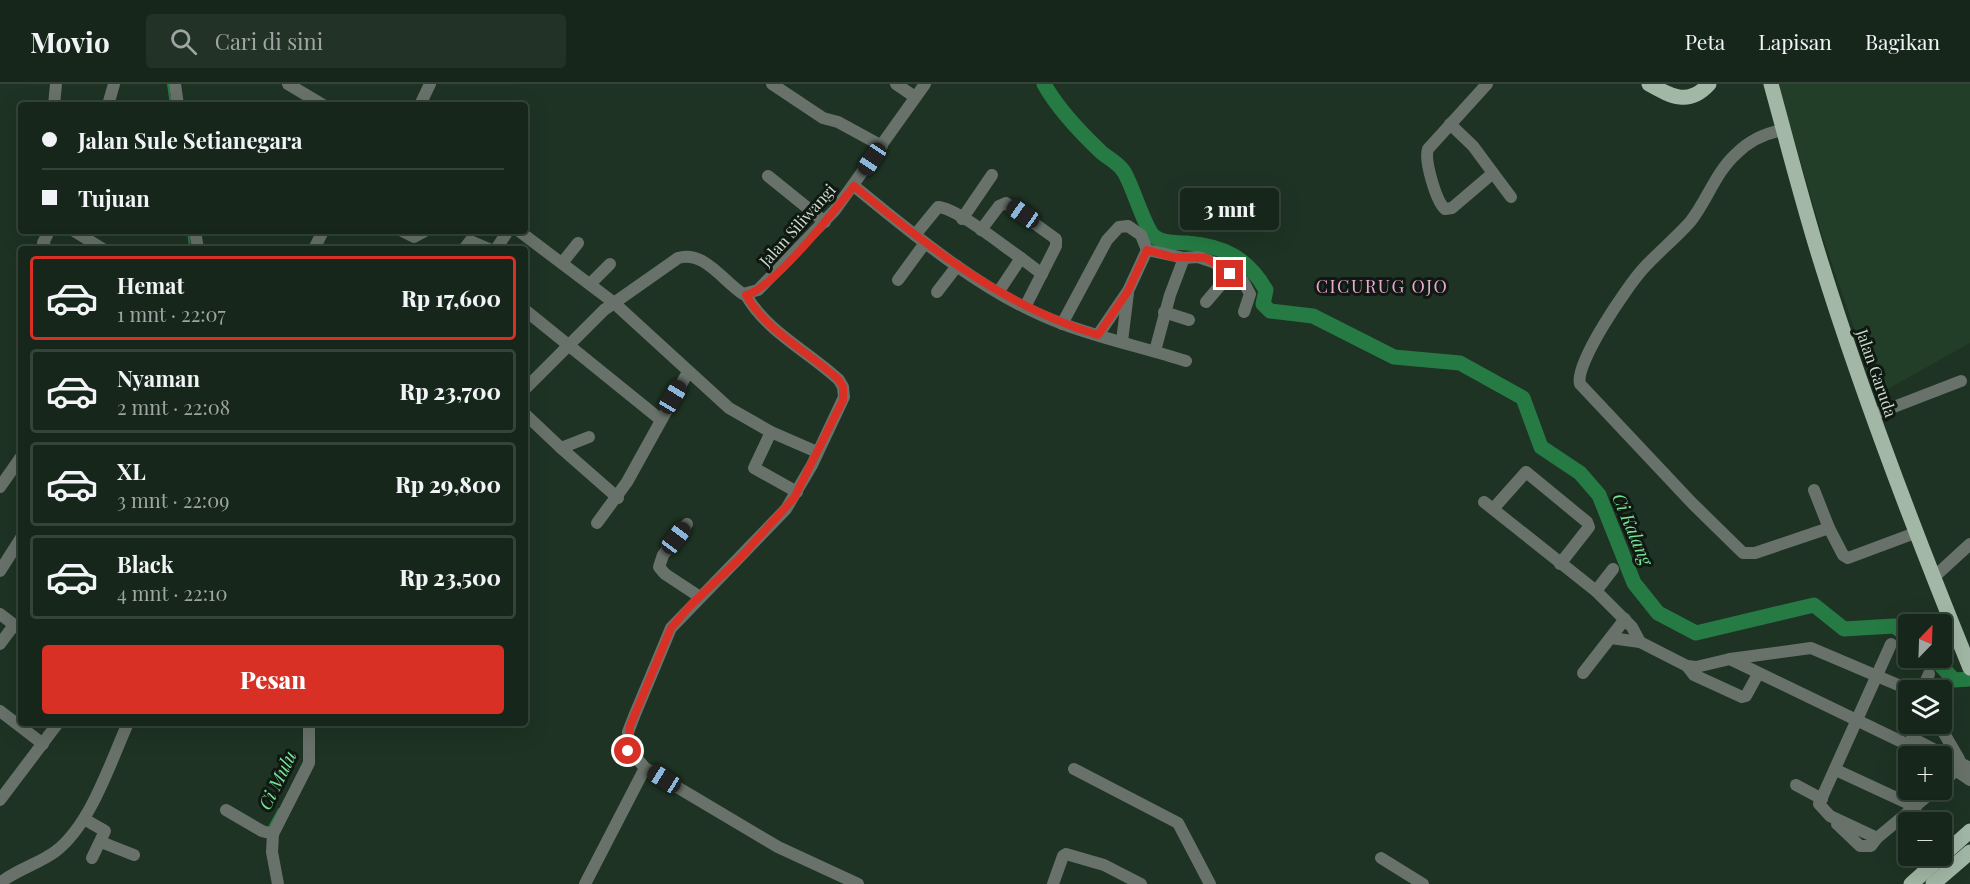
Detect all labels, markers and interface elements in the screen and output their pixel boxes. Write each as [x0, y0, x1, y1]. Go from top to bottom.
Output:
search box [146, 14, 566, 68]
text: Movio [30, 23, 110, 60]
icon: search [167, 25, 200, 58]
text: Cari di sini [215, 26, 323, 56]
text: Peta [1685, 27, 1725, 55]
text: Lapisan [1758, 27, 1832, 55]
text: Bagikan [1865, 27, 1940, 55]
text: Jalan Sule Setianegara [78, 125, 302, 155]
car [854, 139, 890, 179]
street label: Jalan Siliwangi [754, 179, 840, 271]
text: Tujuan [78, 183, 150, 213]
callout: 3 mnt [1180, 187, 1280, 229]
text: 3 mnt [1204, 195, 1256, 222]
car [1003, 196, 1043, 232]
route end [1216, 260, 1243, 287]
text: Hemat [117, 270, 184, 300]
icon: car [45, 271, 99, 325]
district label: CICURUG OJO [1316, 274, 1448, 298]
text: Rp 17,600 [401, 283, 501, 313]
text: 1 mnt · 22:07 [117, 300, 226, 327]
street label: Jalan Garuda [1852, 325, 1902, 420]
text: Nyaman [117, 363, 200, 393]
icon: car [45, 364, 99, 418]
text: Rp 23,700 [400, 376, 501, 406]
car [656, 377, 690, 417]
text: 2 mnt · 22:08 [117, 393, 230, 420]
text: XL [117, 456, 146, 486]
icon: car [45, 457, 99, 511]
text: Rp 29,800 [395, 469, 501, 499]
text: 3 mnt · 22:09 [117, 486, 229, 513]
water label: Ci Kalang [1607, 489, 1660, 571]
car [658, 518, 694, 558]
text: Black [117, 549, 174, 579]
icon: car [45, 550, 99, 604]
text: Rp 23,500 [399, 562, 501, 592]
text: 4 mnt · 22:10 [117, 579, 227, 606]
north arrow [1898, 614, 1952, 668]
map controls [1898, 614, 1952, 866]
button: Pesan [42, 645, 504, 714]
button: layers [1898, 680, 1952, 734]
route start [614, 737, 641, 764]
water label: Ci Mulu [252, 746, 302, 814]
button: + [1898, 746, 1952, 800]
car [644, 762, 684, 796]
button: − [1898, 812, 1952, 866]

